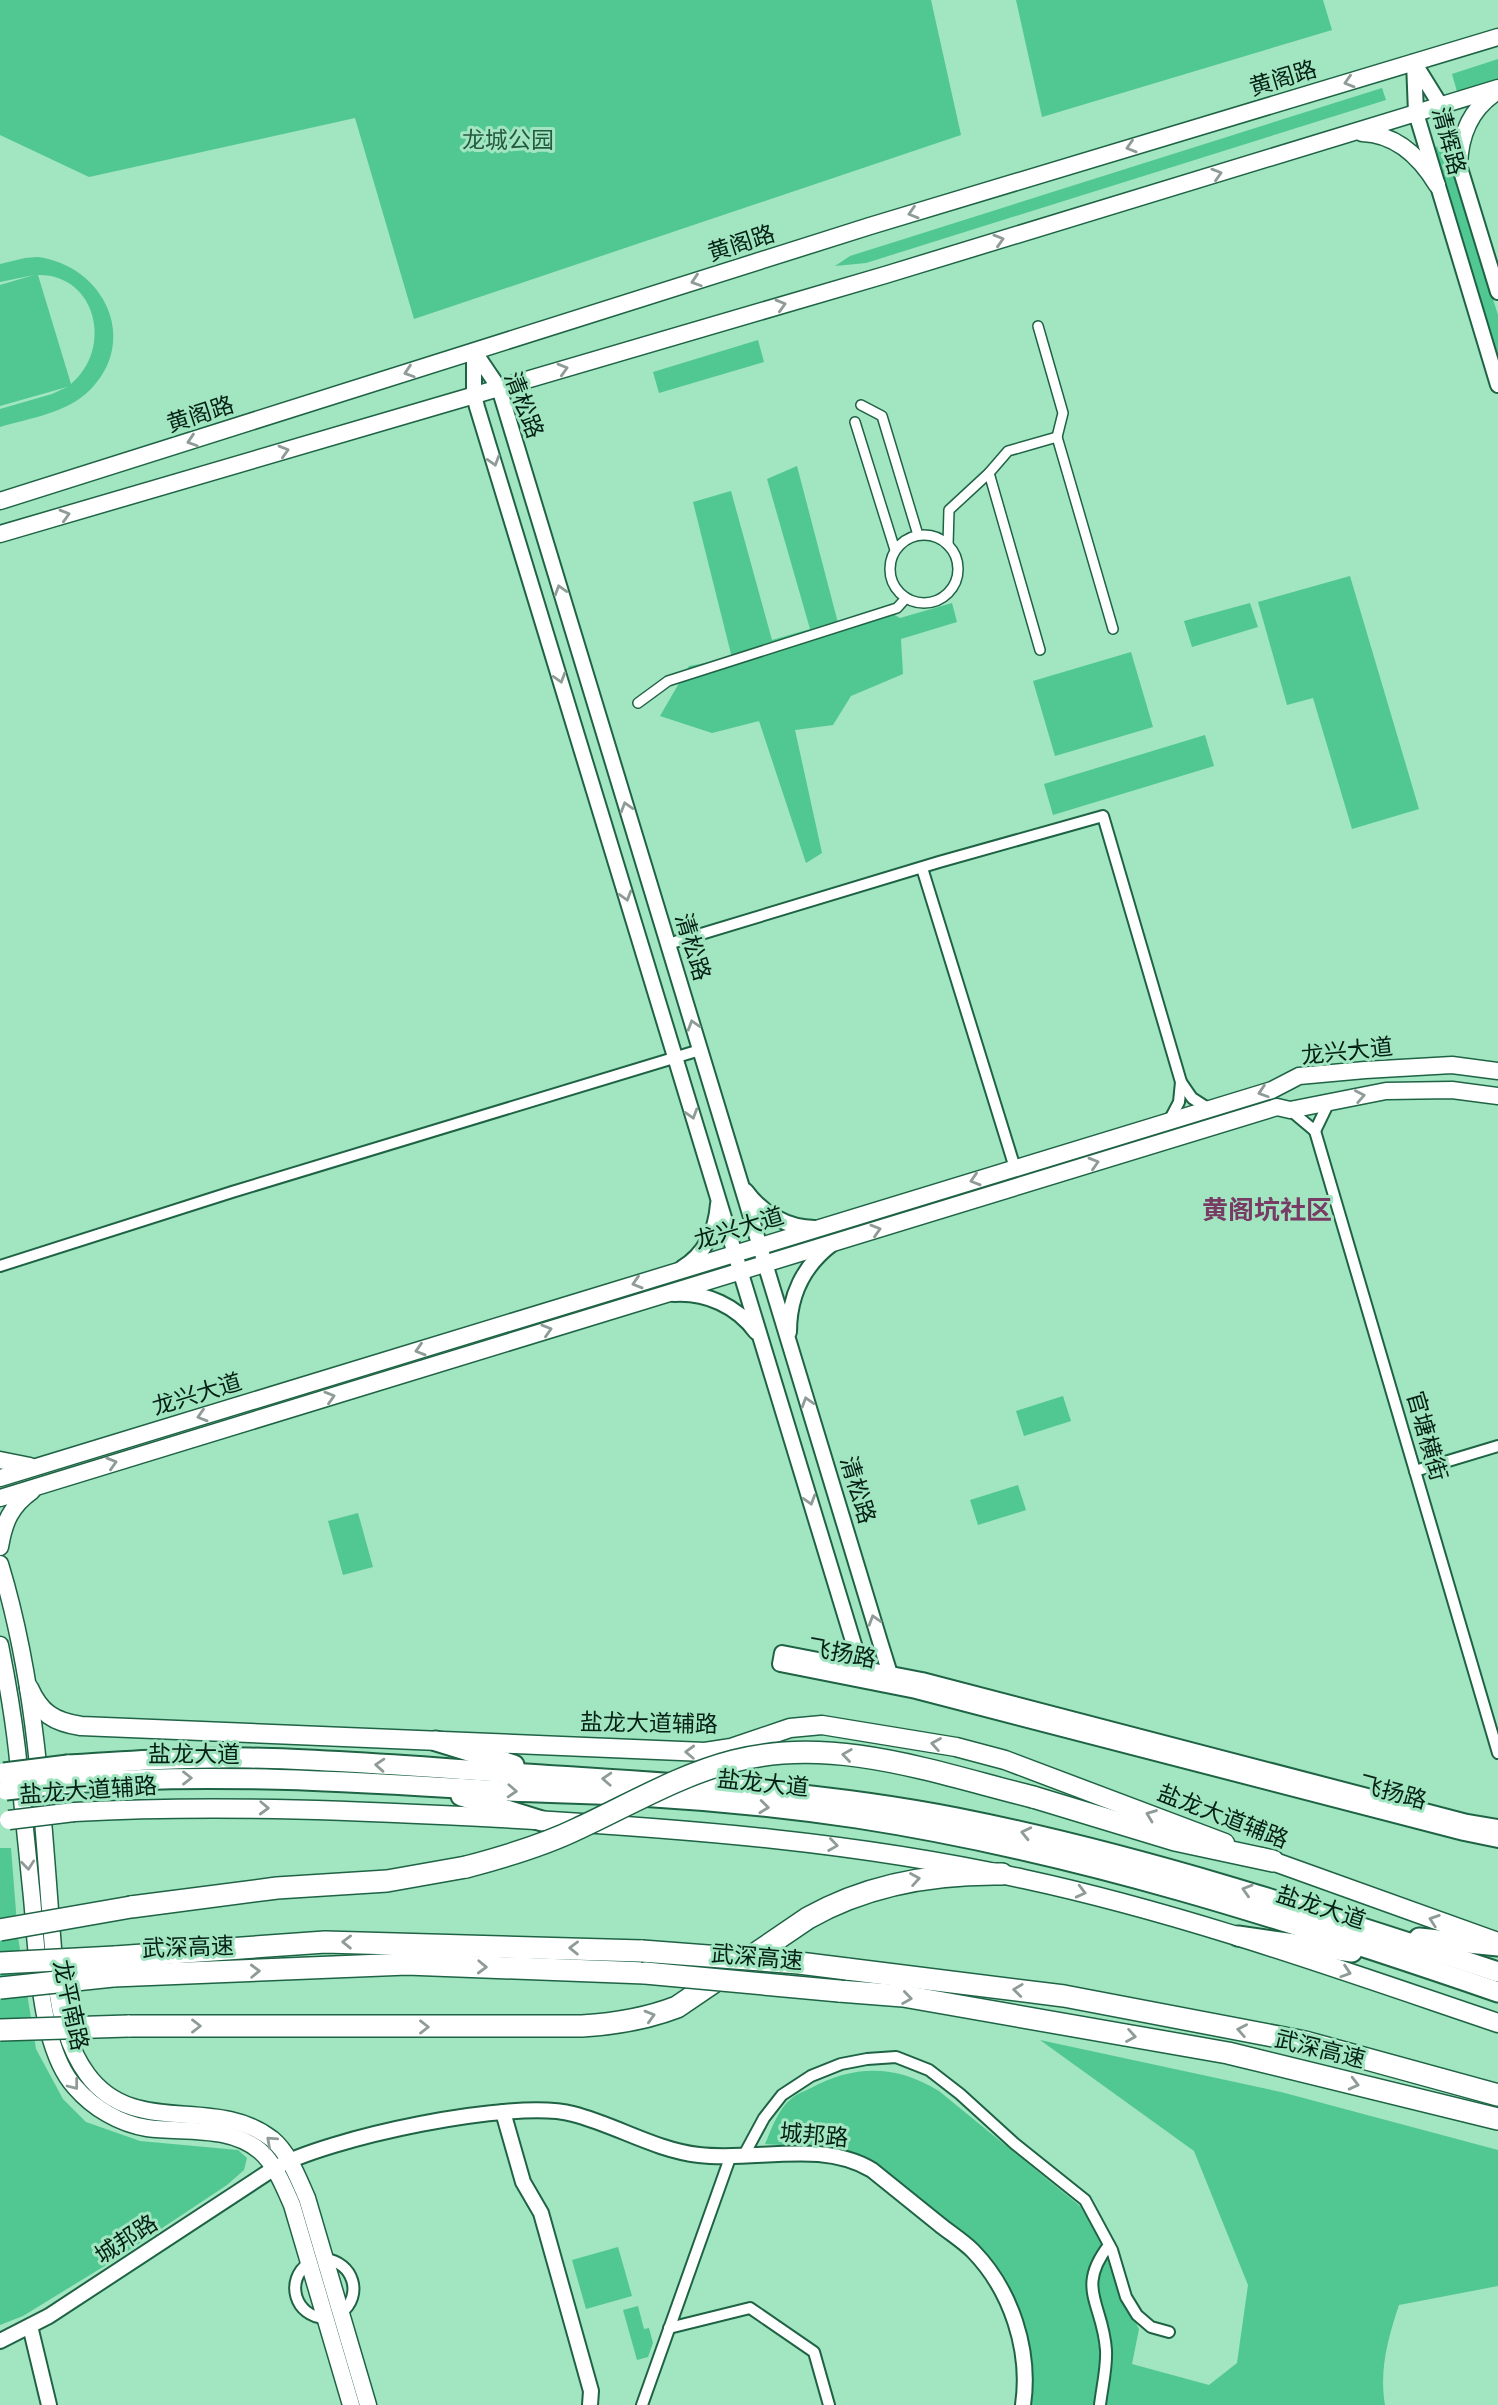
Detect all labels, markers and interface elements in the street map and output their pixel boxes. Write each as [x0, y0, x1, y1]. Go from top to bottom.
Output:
street label: 黄阁路 [1246, 54, 1320, 102]
one-way arrow [1343, 73, 1355, 88]
street label: 清辉路 [1426, 104, 1472, 178]
park label: 龙城公园 [462, 125, 554, 155]
one-way arrow [1125, 139, 1137, 154]
one-way arrow [1211, 167, 1223, 182]
one-way arrow [907, 204, 919, 219]
street label: 黄阁路 [704, 218, 778, 268]
one-way arrow [993, 234, 1005, 248]
one-way arrow [690, 273, 702, 287]
one-way arrow [775, 299, 787, 314]
one-way arrow [557, 363, 569, 378]
one-way arrow [403, 364, 415, 378]
street label: 清松路 [498, 367, 550, 443]
street label: 黄阁路 [163, 389, 237, 439]
one-way arrow [186, 432, 198, 447]
one-way arrow [278, 445, 290, 460]
one-way arrow [485, 454, 500, 466]
one-way arrow [59, 509, 71, 524]
one-way arrow [554, 584, 569, 596]
one-way arrow [552, 672, 566, 684]
one-way arrow [620, 802, 635, 814]
one-way arrow [618, 890, 633, 902]
street label: 清松路 [669, 910, 717, 984]
one-way arrow [686, 1019, 701, 1031]
street label: 龙兴大道 [1300, 1031, 1394, 1071]
one-way arrow [1257, 1084, 1269, 1099]
one-way arrow [1354, 1089, 1366, 1104]
one-way arrow [684, 1107, 699, 1119]
one-way arrow [1087, 1157, 1099, 1172]
one-way arrow [969, 1172, 981, 1187]
district label: 黄阁坑社区 [1202, 1193, 1332, 1227]
street label: 龙兴大道 [691, 1200, 787, 1256]
one-way arrow [870, 1223, 882, 1238]
one-way arrow [632, 1275, 644, 1290]
one-way arrow [541, 1324, 553, 1339]
one-way arrow [414, 1341, 426, 1356]
street label: 龙兴大道 [149, 1366, 245, 1422]
street label: 官塘横街 [1400, 1388, 1454, 1484]
one-way arrow [323, 1390, 335, 1405]
one-way arrow [801, 1396, 816, 1408]
one-way arrow [196, 1408, 208, 1423]
street label: 清松路 [834, 1453, 882, 1527]
one-way arrow [106, 1457, 118, 1472]
one-way arrow [802, 1494, 817, 1506]
one-way arrow [867, 1614, 882, 1626]
street label: 飞扬路 [805, 1632, 879, 1674]
street label: 盐龙大道辅路 [580, 1707, 718, 1739]
one-way arrow [930, 1737, 942, 1752]
street label: 盐龙大道 [148, 1739, 240, 1769]
one-way arrow [684, 1744, 695, 1759]
one-way arrow [841, 1747, 853, 1762]
one-way arrow [374, 1758, 385, 1773]
street label: 盐龙大道 [716, 1763, 810, 1803]
street label: 飞扬路 [1356, 1769, 1430, 1815]
street label: 盐龙大道辅路 [18, 1770, 158, 1810]
one-way arrow [182, 1770, 193, 1786]
one-way arrow [601, 1771, 612, 1786]
street label: 盐龙大道辅路 [1153, 1777, 1293, 1855]
one-way arrow [507, 1784, 518, 1799]
one-way arrow [758, 1799, 769, 1814]
one-way arrow [259, 1801, 270, 1816]
one-way arrow [1146, 1810, 1158, 1824]
one-way arrow [1021, 1827, 1033, 1842]
one-way arrow [827, 1838, 839, 1853]
one-way arrow [20, 1860, 35, 1871]
one-way arrow [909, 1872, 921, 1887]
street label: 盐龙大道 [1273, 1879, 1369, 1935]
one-way arrow [1075, 1884, 1087, 1898]
one-way arrow [1241, 1884, 1253, 1898]
one-way arrow [1428, 1914, 1440, 1928]
street label: 武深高速 [142, 1930, 234, 1964]
one-way arrow [341, 1935, 352, 1950]
street label: 武深高速 [710, 1938, 804, 1976]
one-way arrow [568, 1940, 579, 1956]
street label: 龙平南路 [47, 1957, 95, 2053]
one-way arrow [477, 1959, 488, 1975]
one-way arrow [250, 1963, 261, 1978]
one-way arrow [1339, 1963, 1351, 1978]
one-way arrow [1012, 1983, 1024, 1998]
one-way arrow [901, 1990, 913, 2005]
one-way arrow [644, 2010, 656, 2024]
one-way arrow [191, 2018, 202, 2034]
one-way arrow [419, 2019, 429, 2035]
street label: 武深高速 [1272, 2023, 1368, 2075]
one-way arrow [1236, 2024, 1248, 2039]
one-way arrow [1126, 2028, 1137, 2043]
one-way arrow [1348, 2076, 1360, 2090]
one-way arrow [66, 2077, 79, 2089]
street label: 城邦路 [778, 2117, 850, 2153]
one-way arrow [266, 2137, 279, 2149]
street label: 城邦路 [89, 2208, 163, 2270]

